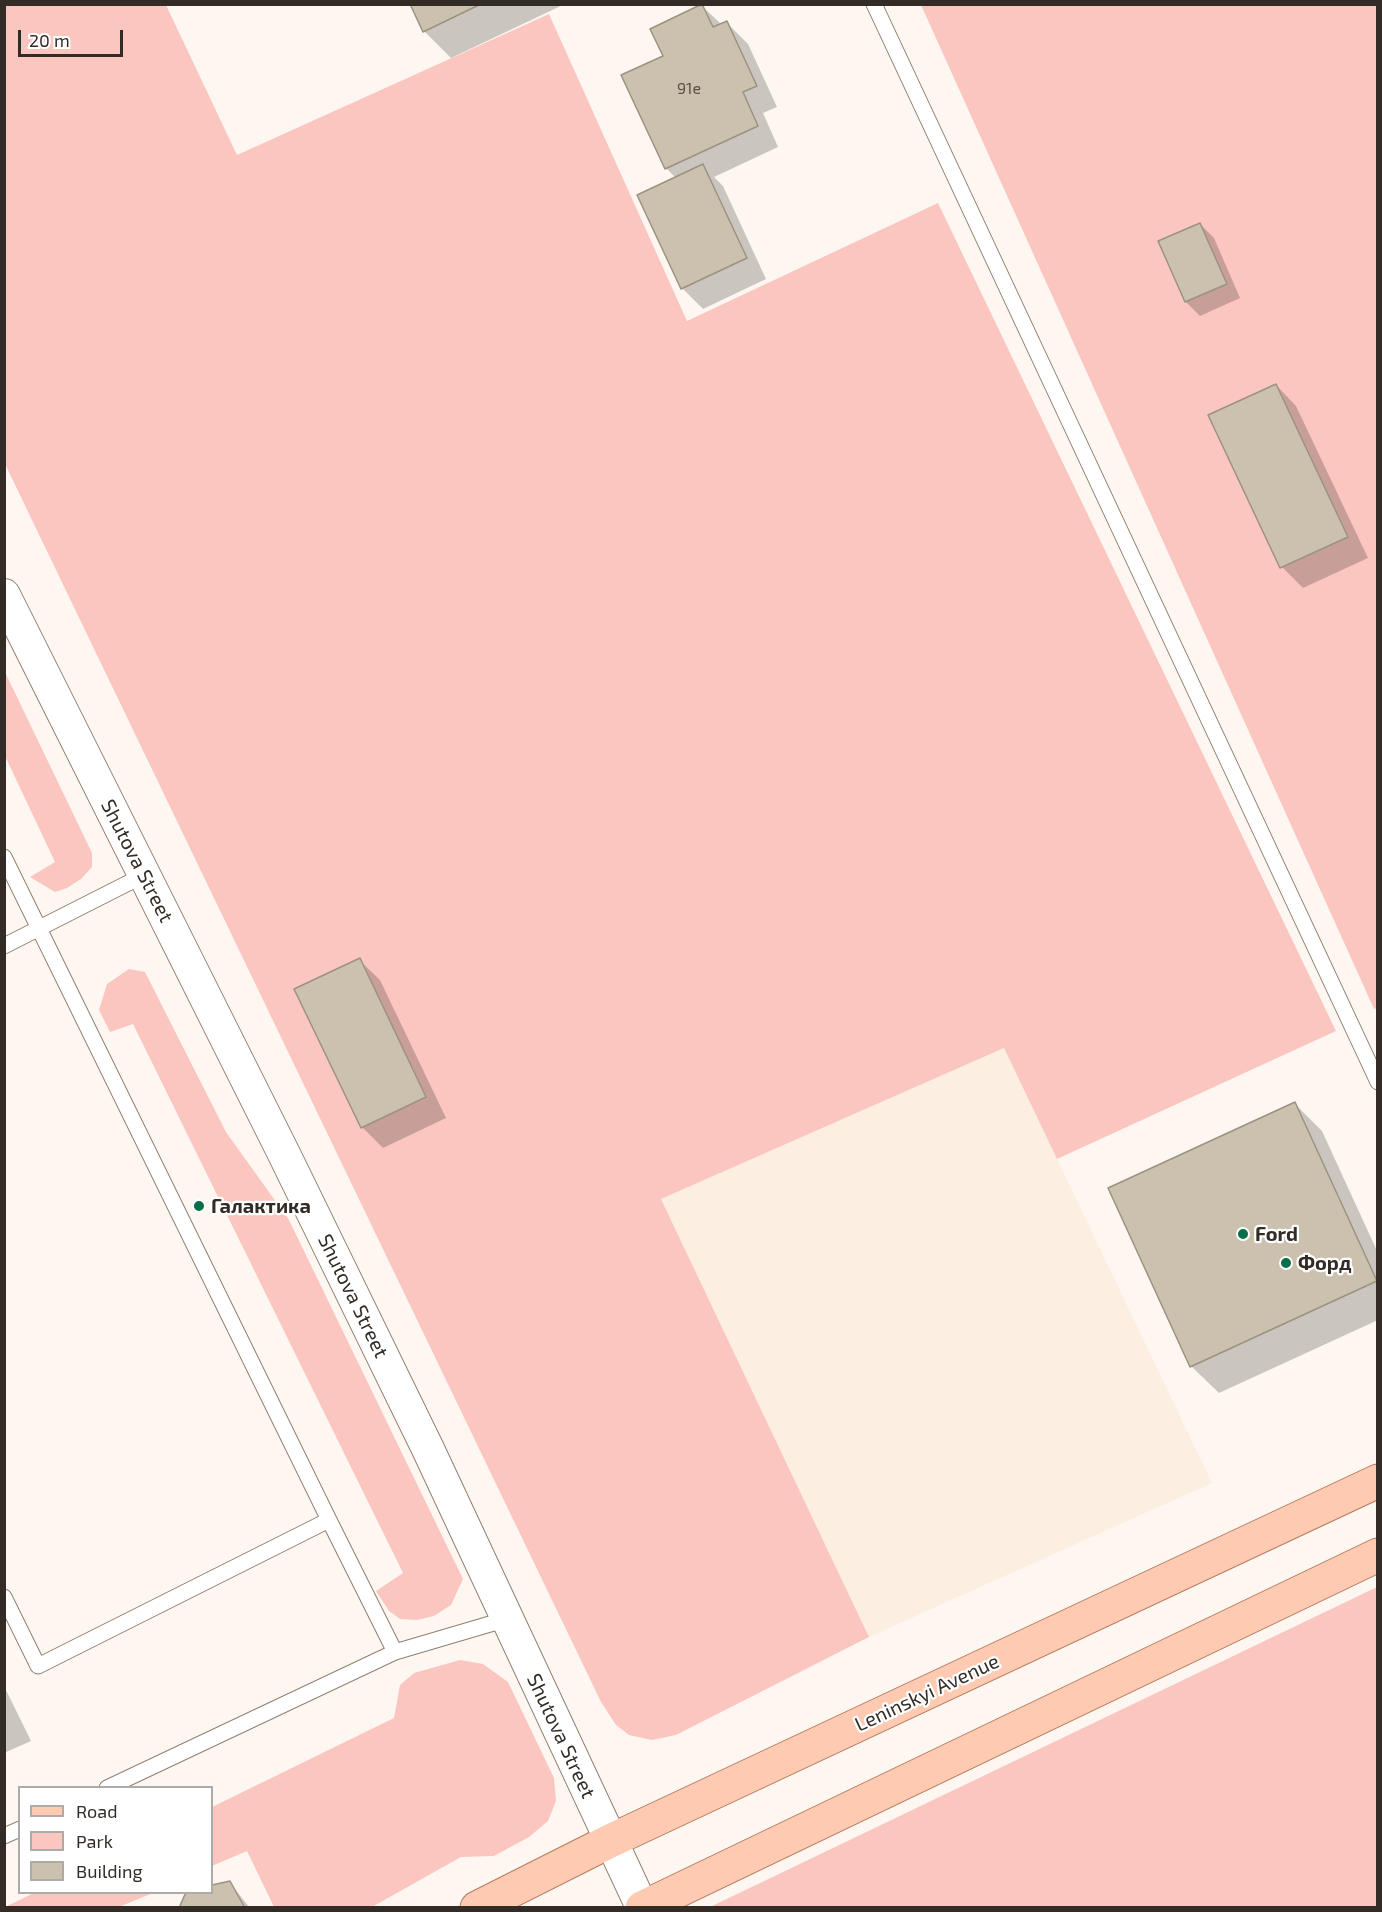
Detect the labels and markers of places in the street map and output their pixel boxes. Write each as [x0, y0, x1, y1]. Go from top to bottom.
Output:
place label: Галактика [211, 1194, 311, 1218]
marker: Галактика [192, 1199, 206, 1213]
place label: Ford [1255, 1222, 1298, 1246]
marker: Ford [1236, 1227, 1250, 1241]
place label: Форд [1298, 1251, 1351, 1275]
marker: Форд [1279, 1256, 1293, 1270]

